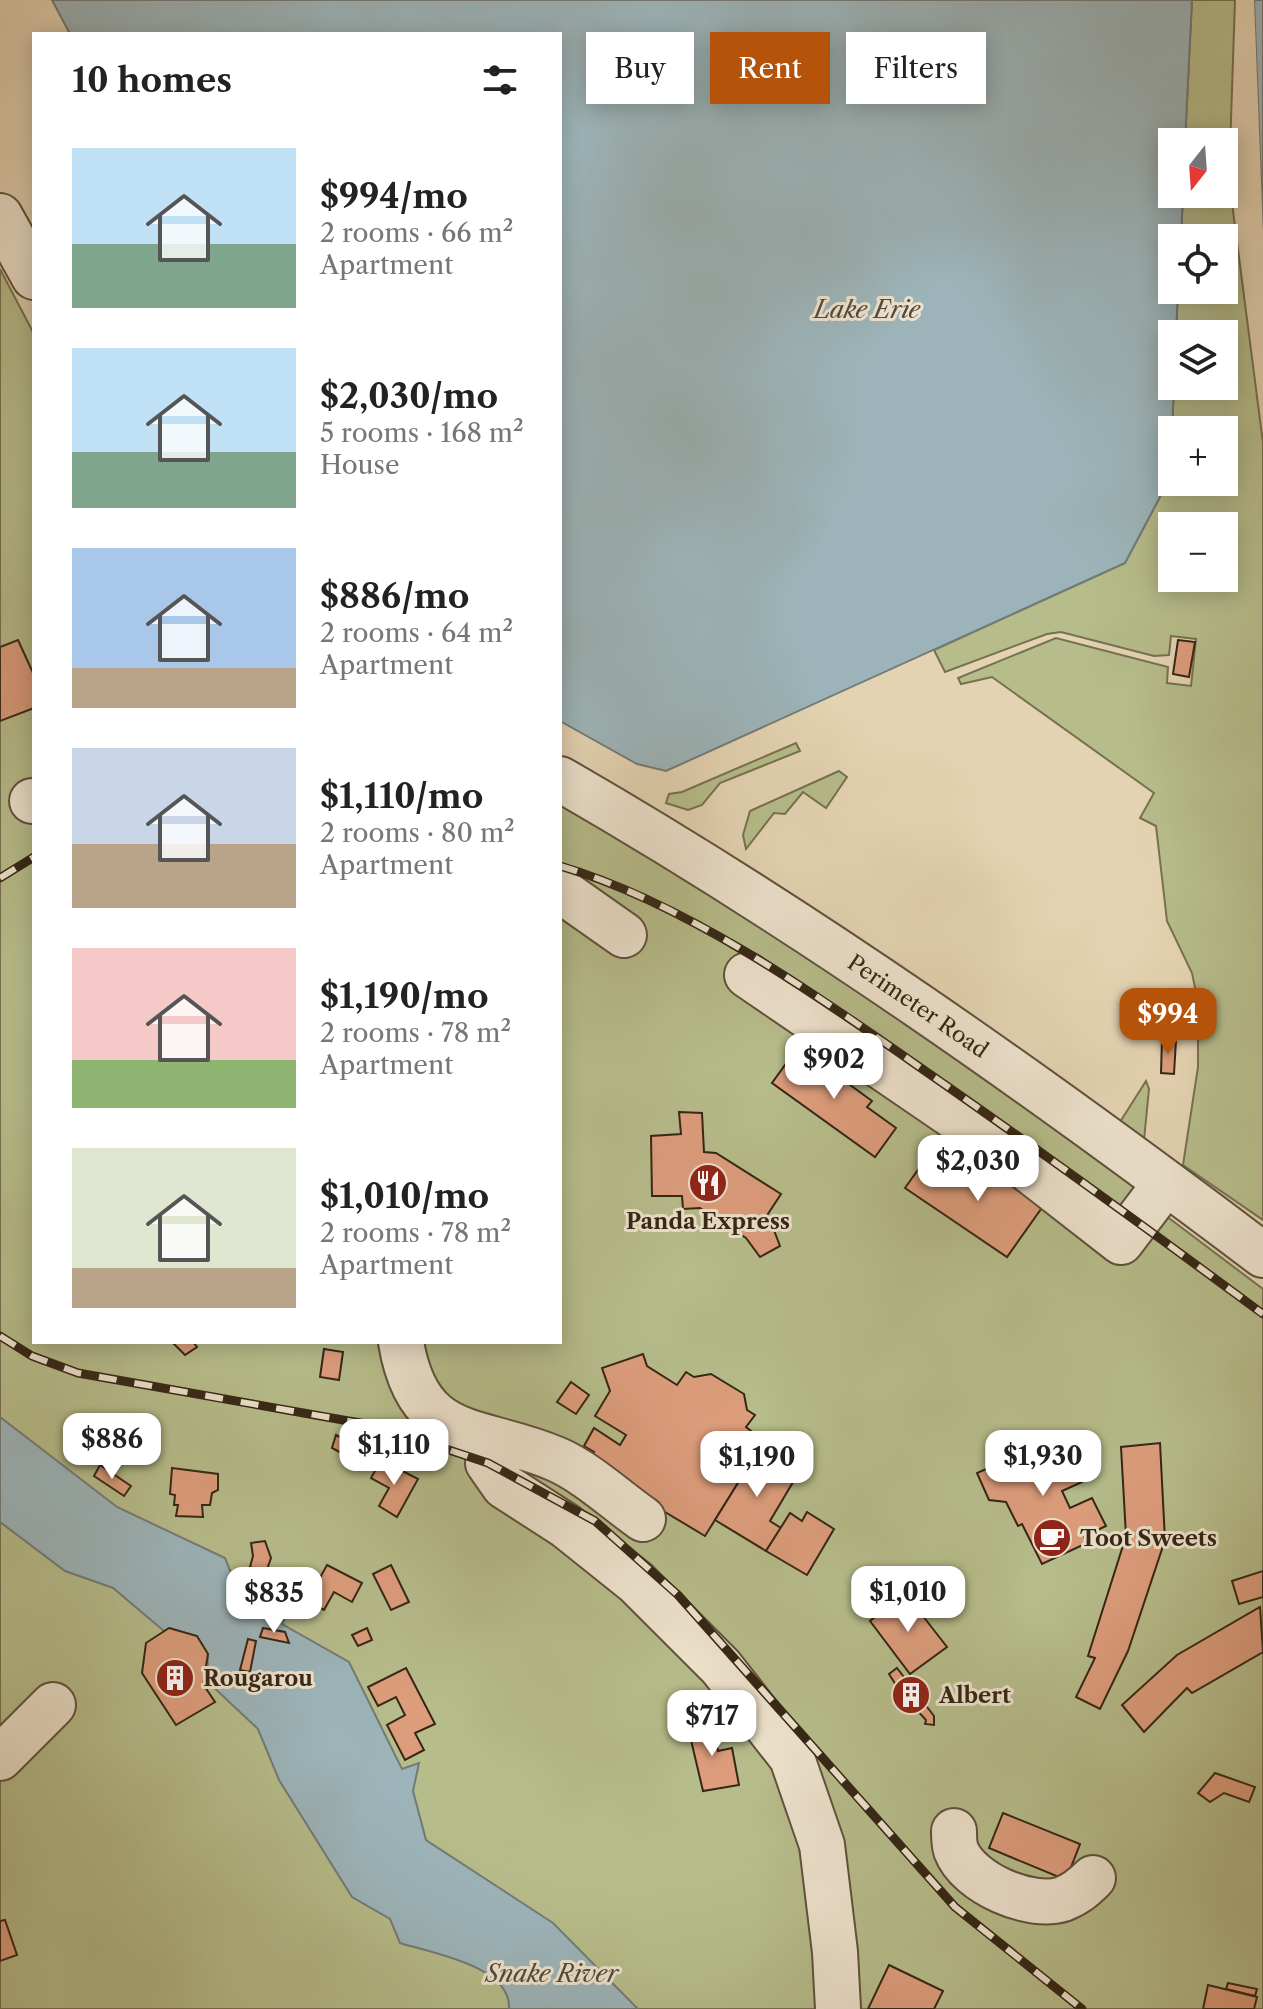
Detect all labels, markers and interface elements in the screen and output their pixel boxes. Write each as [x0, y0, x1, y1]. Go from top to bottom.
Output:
chip: Buy [586, 32, 694, 104]
chip: Rent [710, 32, 830, 104]
chip: Filters [846, 32, 986, 104]
icon: filters [478, 58, 522, 102]
text: 10 homes [72, 59, 232, 101]
north arrow [1158, 128, 1238, 208]
map controls [1158, 128, 1238, 592]
text: $994/mo [320, 175, 468, 217]
icon: home [136, 180, 232, 276]
text: 2 rooms · 66 m² [320, 217, 513, 249]
button: locate [1158, 224, 1238, 304]
text: Apartment [320, 249, 453, 281]
water label: Lake Erie [812, 295, 921, 324]
button: layers [1158, 320, 1238, 400]
text: $2,030/mo [320, 375, 498, 417]
icon: home [136, 380, 232, 476]
button: + [1158, 416, 1238, 496]
text: 5 rooms · 168 m² [320, 417, 524, 449]
text: House [320, 449, 400, 481]
button: − [1158, 512, 1238, 592]
text: $886/mo [320, 575, 469, 617]
icon: home [136, 580, 232, 676]
text: 2 rooms · 64 m² [320, 617, 513, 649]
text: Apartment [320, 649, 453, 681]
text: $1,110/mo [320, 775, 483, 817]
icon: home [136, 780, 232, 876]
text: 2 rooms · 80 m² [320, 817, 515, 849]
text: Apartment [320, 849, 453, 881]
street label: Perimeter Road [842, 949, 993, 1064]
text: $1,190/mo [320, 975, 489, 1017]
icon: home [136, 980, 232, 1076]
pin: $994 [1121, 988, 1215, 1056]
text: $994 [1138, 998, 1198, 1030]
text: 2 rooms · 78 m² [320, 1017, 511, 1049]
pin: $902 [787, 1033, 881, 1101]
text: $902 [803, 1043, 865, 1075]
text: Apartment [320, 1049, 453, 1081]
pin: $2,030 [913, 1135, 1043, 1203]
text: $2,030 [936, 1145, 1020, 1177]
restaurant icon: Panda Express [687, 1162, 729, 1204]
text: $1,010/mo [320, 1175, 489, 1217]
icon: home [136, 1180, 232, 1276]
place label: Panda Express [626, 1208, 790, 1235]
text: 2 rooms · 78 m² [320, 1217, 511, 1249]
text: Apartment [320, 1249, 453, 1281]
pin: $886 [65, 1413, 159, 1481]
pin: $1,110 [329, 1419, 459, 1487]
text: $886 [81, 1423, 143, 1455]
text: $1,110 [357, 1429, 431, 1461]
pin: $1,930 [978, 1430, 1108, 1498]
pin: $1,190 [692, 1431, 822, 1499]
text: $1,930 [1003, 1440, 1083, 1472]
text: $1,190 [718, 1441, 796, 1473]
cafe icon: Toot Sweets [1031, 1517, 1073, 1559]
place label: Toot Sweets [1080, 1525, 1217, 1552]
pin: $1,010 [843, 1566, 973, 1634]
pin: $835 [227, 1567, 321, 1635]
text: $1,010 [869, 1576, 947, 1608]
text: $835 [244, 1577, 304, 1609]
building icon: Rougarou [154, 1657, 196, 1699]
place label: Rougarou [203, 1665, 313, 1692]
building icon: Albert [890, 1674, 932, 1716]
place label: Albert [938, 1682, 1011, 1709]
pin: $717 [665, 1690, 759, 1758]
text: $717 [685, 1700, 739, 1732]
water label: Snake River [484, 1959, 620, 1988]

